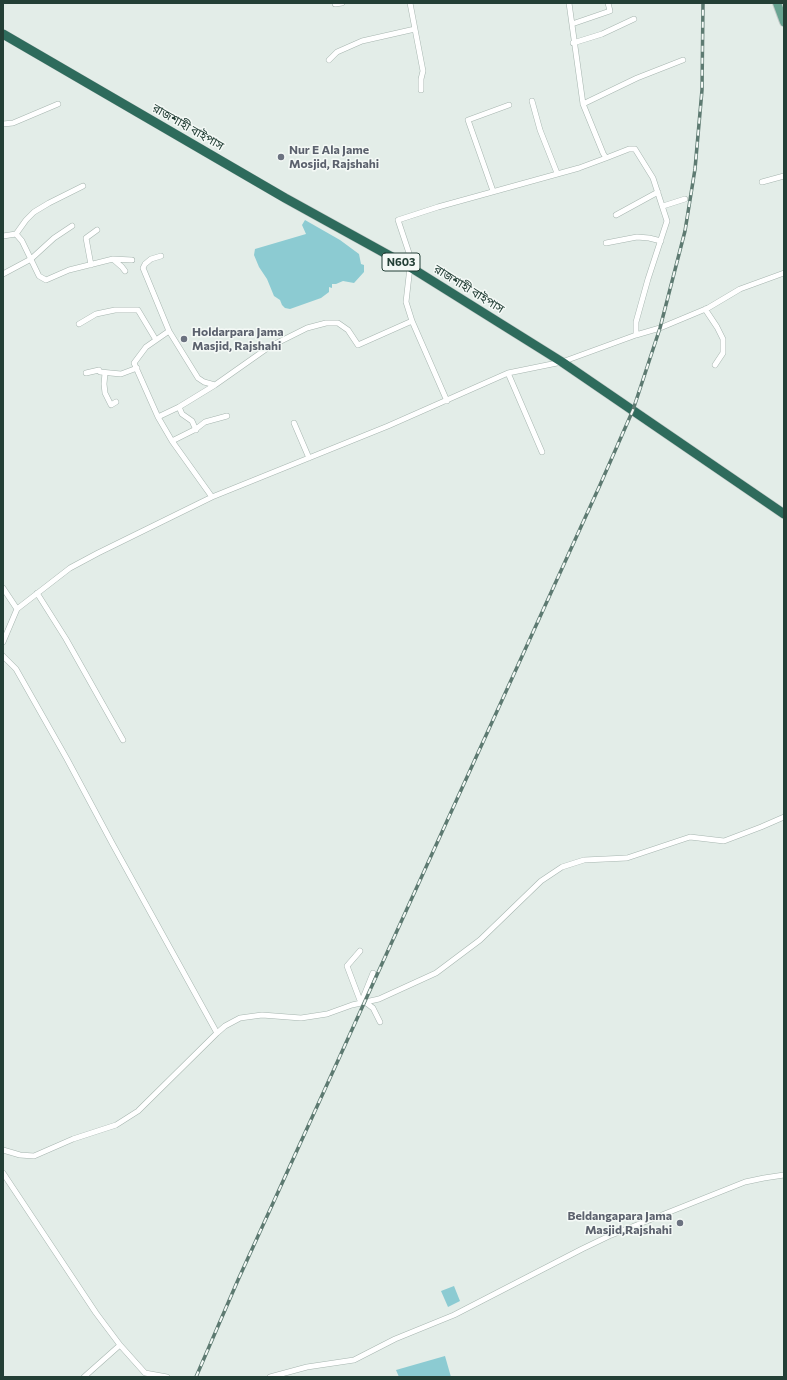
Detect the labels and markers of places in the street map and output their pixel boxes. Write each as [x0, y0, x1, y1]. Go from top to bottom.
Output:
place label: Nur E Ala Jame Mosjid, Rajshahi [289, 143, 379, 171]
marker: Nur E Ala Jame Mosjid, Rajshahi [276, 152, 286, 162]
place label: Holdarpara Jama Masjid, Rajshahi [192, 325, 284, 353]
marker: Holdarpara Jama Masjid, Rajshahi [179, 334, 189, 344]
place label: Beldangapara Jama Masjid,Rajshahi [567, 1209, 672, 1237]
marker: Beldangapara Jama Masjid,Rajshahi [675, 1218, 685, 1228]

